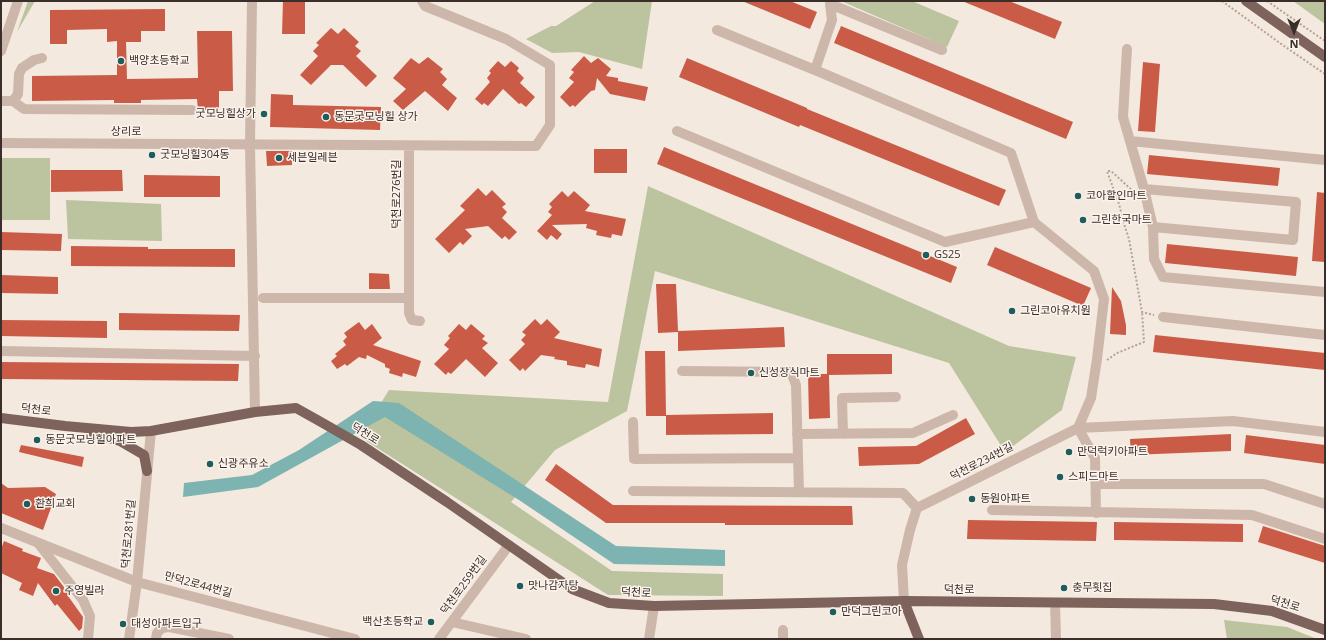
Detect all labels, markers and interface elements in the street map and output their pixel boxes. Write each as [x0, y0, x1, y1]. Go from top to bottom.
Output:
north arrow [1274, 12, 1314, 52]
text: N [1290, 37, 1298, 52]
place label: 백양초등학교 [129, 54, 190, 68]
marker: 백양초등학교 [116, 56, 126, 66]
place label: 굿모닝힐상가 [195, 107, 256, 121]
marker: 굿모닝힐상가 [259, 109, 269, 119]
place label: 동문굿모닝힐 상가 [334, 110, 418, 124]
marker: 동문굿모닝힐 상가 [321, 112, 331, 122]
street label: 상리로 [111, 125, 141, 139]
place label: 굿모닝힐304동 [160, 148, 229, 162]
marker: 굿모닝힐304동 [147, 150, 157, 160]
place label: 세븐일레븐 [287, 151, 338, 165]
marker: 세븐일레븐 [274, 153, 284, 163]
street label: 덕천로276번길 [390, 159, 404, 229]
place label: 코아할인마트 [1086, 189, 1147, 203]
marker: 코아할인마트 [1073, 191, 1083, 201]
place label: 그린한국마트 [1091, 213, 1152, 227]
marker: 그린한국마트 [1078, 215, 1088, 225]
place label: GS25 [934, 248, 961, 262]
marker: GS25 [921, 250, 931, 260]
place label: 그린코아유치원 [1020, 304, 1091, 318]
marker: 그린코아유치원 [1007, 306, 1017, 316]
place label: 신성장식마트 [759, 366, 820, 380]
marker: 신성장식마트 [746, 368, 756, 378]
street label: 덕천로 [20, 402, 52, 418]
street label: 덕천로 [349, 420, 381, 448]
place label: 동문굿모닝힐아파트 [45, 433, 136, 447]
marker: 동문굿모닝힐아파트 [32, 435, 42, 445]
street label: 덕천로234번길 [948, 440, 1016, 484]
place label: 만덕럭키아파트 [1077, 445, 1148, 459]
marker: 만덕럭키아파트 [1064, 447, 1074, 457]
place label: 신광주유소 [218, 457, 269, 471]
marker: 신광주유소 [205, 459, 215, 469]
place label: 스피드마트 [1068, 470, 1119, 484]
marker: 스피드마트 [1055, 472, 1065, 482]
place label: 동원아파트 [980, 492, 1031, 506]
marker: 동원아파트 [967, 494, 977, 504]
place label: 환희교회 [35, 497, 75, 511]
marker: 환희교회 [22, 499, 32, 509]
street label: 덕천로281번길 [119, 499, 139, 569]
street label: 덕천로259번길 [438, 553, 490, 617]
street label: 만덕2로44번길 [163, 570, 233, 600]
place label: 맛나감자탕 [528, 579, 579, 593]
marker: 맛나감자탕 [515, 581, 525, 591]
place label: 충무횟집 [1072, 581, 1112, 595]
street label: 덕천로 [944, 583, 974, 597]
marker: 충무횟집 [1059, 583, 1069, 593]
place label: 주영빌라 [64, 584, 104, 598]
marker: 주영빌라 [51, 586, 61, 596]
street label: 덕천로 [620, 586, 652, 600]
street label: 덕천로 [1269, 593, 1301, 615]
place label: 만덕그린코아 [841, 605, 902, 619]
marker: 만덕그린코아 [828, 607, 838, 617]
place label: 백산초등학교 [362, 615, 423, 629]
place label: 대성아파트입구 [131, 617, 202, 631]
marker: 백산초등학교 [426, 617, 436, 627]
marker: 대성아파트입구 [118, 619, 128, 629]

